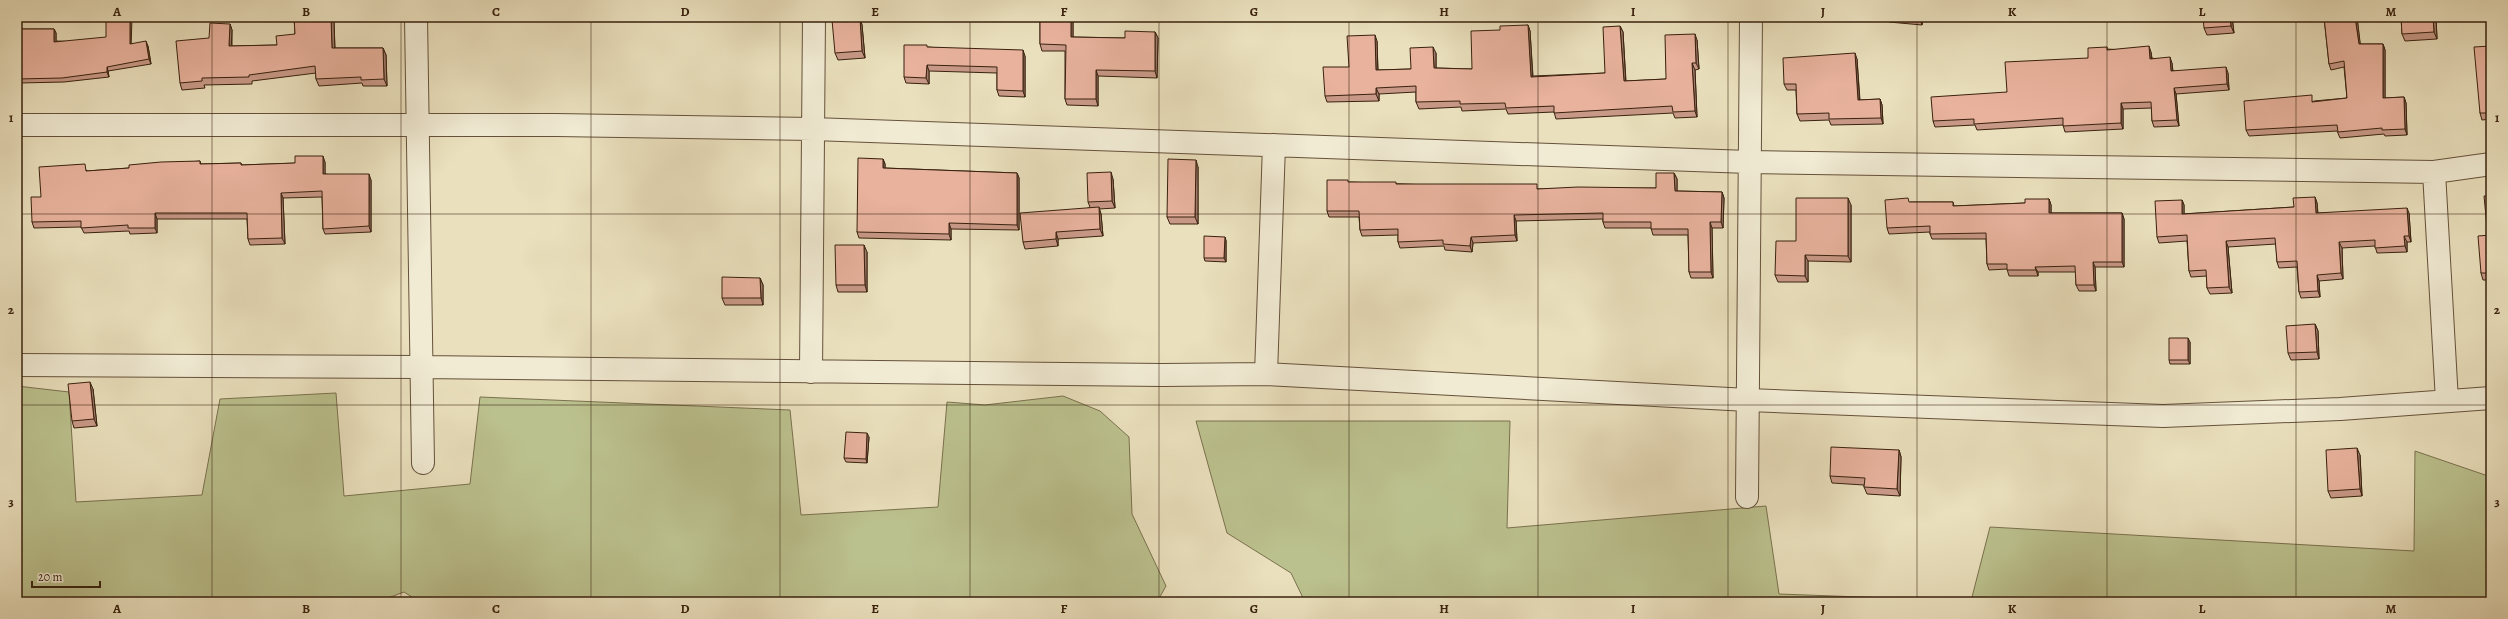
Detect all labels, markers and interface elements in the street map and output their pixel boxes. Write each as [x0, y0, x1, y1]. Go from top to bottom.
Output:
text: A [112, 3, 122, 20]
text: B [302, 3, 310, 20]
text: C [492, 3, 500, 20]
text: D [680, 3, 690, 20]
text: E [871, 3, 879, 20]
text: F [1061, 3, 1068, 20]
text: G [1250, 3, 1258, 20]
text: H [1439, 3, 1449, 20]
text: I [1631, 3, 1636, 20]
text: J [1821, 3, 1825, 20]
text: K [2008, 3, 2017, 20]
text: L [2199, 3, 2206, 20]
text: M [2386, 3, 2397, 20]
text: 1 [9, 109, 14, 126]
text: 1 [2495, 109, 2500, 126]
text: 2 [8, 301, 15, 318]
text: 2 [2494, 301, 2501, 318]
text: 3 [8, 493, 14, 510]
text: 3 [2494, 493, 2500, 510]
scale bar [32, 563, 100, 589]
text: 20 m [38, 569, 62, 585]
text: A [112, 600, 122, 617]
text: B [302, 600, 310, 617]
text: C [492, 600, 500, 617]
text: D [680, 600, 690, 617]
text: E [871, 600, 879, 617]
text: F [1061, 600, 1068, 617]
text: G [1250, 600, 1258, 617]
text: H [1439, 600, 1449, 617]
text: I [1631, 600, 1636, 617]
text: J [1821, 600, 1825, 617]
text: K [2008, 600, 2017, 617]
text: L [2199, 600, 2206, 617]
text: M [2386, 600, 2397, 617]

